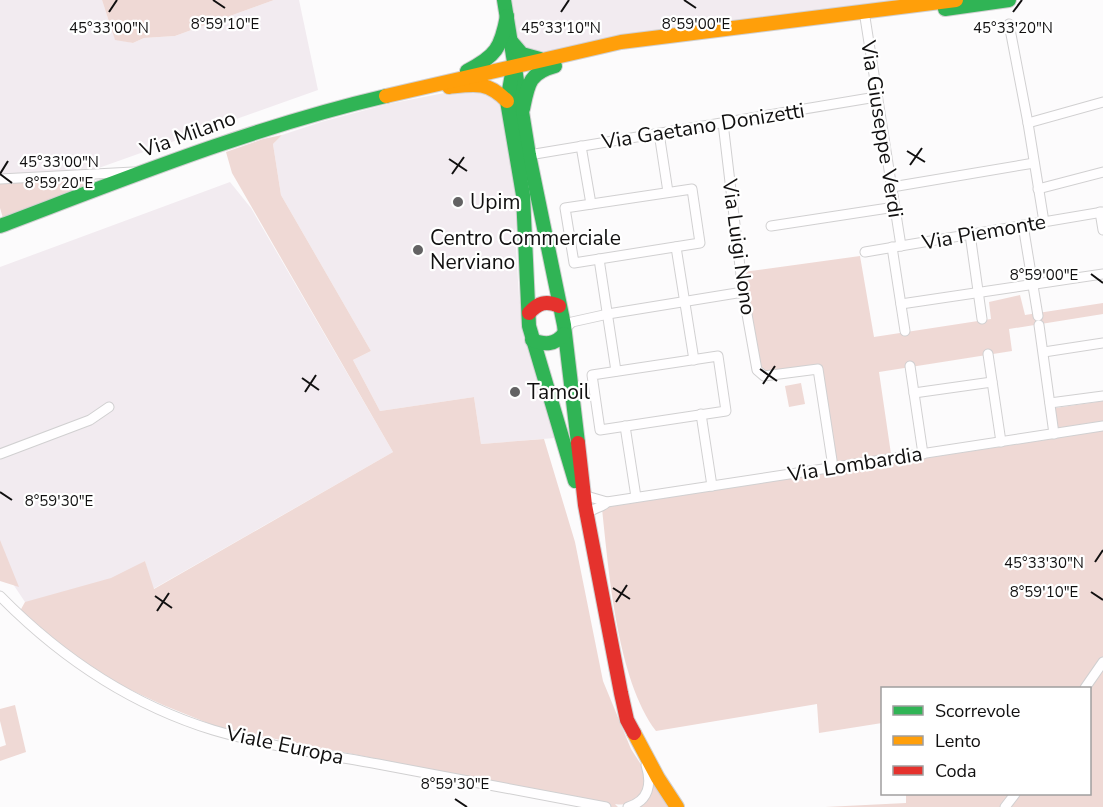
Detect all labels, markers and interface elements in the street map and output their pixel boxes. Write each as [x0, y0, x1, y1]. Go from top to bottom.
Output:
text: 8°59'10"E [191, 14, 259, 34]
text: 8°59'00"E [662, 14, 730, 34]
text: 45°33'00"N [69, 18, 149, 38]
text: 45°33'10"N [521, 18, 601, 38]
text: 45°33'20"N [973, 18, 1053, 38]
street label: Via Giuseppe Verdi [854, 37, 910, 220]
street label: Via Gaetano Donizetti [599, 96, 806, 156]
street label: Via Milano [135, 104, 240, 165]
text: 45°33'00"N [19, 152, 99, 172]
text: 8°59'20"E [25, 173, 93, 193]
street label: Via Luigi Nono [715, 176, 762, 317]
place label: Upim [470, 188, 520, 216]
marker: Upim [451, 195, 465, 209]
street label: Via Piemonte [919, 207, 1048, 257]
place label: Centro Commerciale Nerviano [430, 224, 621, 276]
marker: Centro Commerciale Nerviano [411, 243, 425, 257]
text: 8°59'00"E [1010, 265, 1078, 285]
place label: Tamoil [527, 378, 591, 406]
marker: Tamoil [508, 385, 522, 399]
street label: Via Lombardia [785, 440, 924, 489]
text: 8°59'30"E [25, 491, 93, 511]
text: 45°33'30"N [1004, 553, 1084, 573]
text: 8°59'10"E [1010, 582, 1078, 602]
legend [881, 687, 1091, 795]
text: Scorrevole [935, 699, 1020, 723]
street label: Viale Europa [223, 719, 346, 771]
text: Lento [935, 729, 981, 753]
text: Coda [935, 759, 977, 783]
text: 8°59'30"E [421, 774, 489, 794]

